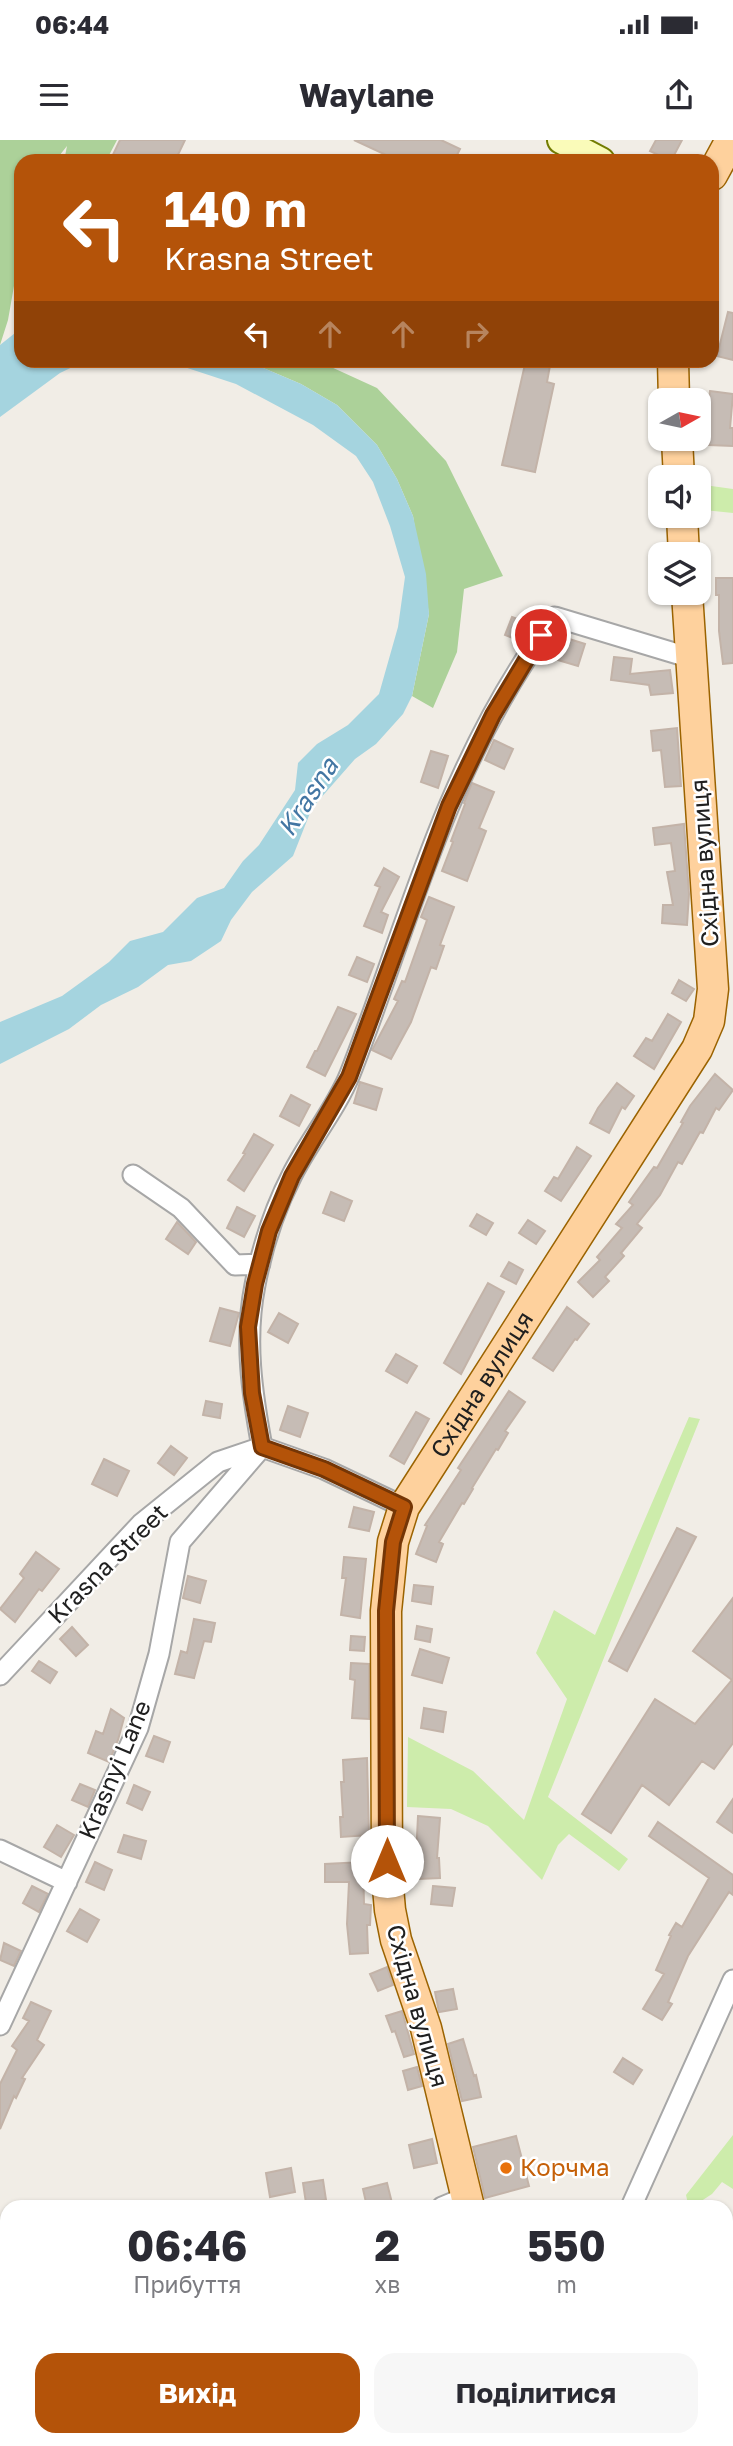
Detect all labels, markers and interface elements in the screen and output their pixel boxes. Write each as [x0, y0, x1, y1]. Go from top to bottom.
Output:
text: 06:44 [35, 9, 109, 40]
icon: menu [35, 76, 73, 114]
text: Waylane [299, 76, 434, 114]
icon: share [660, 76, 698, 114]
text: 140 m [164, 179, 307, 238]
icon: left [49, 182, 140, 273]
text: Krasna Street [164, 239, 374, 277]
icon: left [238, 315, 276, 353]
icon: ahead [311, 315, 349, 353]
icon: ahead [384, 315, 422, 353]
icon: right [457, 315, 495, 353]
north arrow [648, 388, 710, 452]
map controls [648, 388, 711, 605]
button: sound [648, 465, 711, 528]
button: layers [648, 542, 711, 605]
pin [511, 605, 571, 665]
icon: arrive [522, 616, 560, 654]
water label: Krasna [271, 751, 345, 842]
street label: Східна вулиця [683, 778, 724, 948]
street label: Східна вулиця [423, 1305, 538, 1462]
street label: Krasna Street [41, 1497, 173, 1629]
street label: Krasnyi Lane [71, 1696, 156, 1843]
position arrow [350, 1824, 424, 1898]
street label: Східна вулиця [381, 1921, 456, 2090]
place label: Корчма [520, 2152, 610, 2181]
marker: Корчма [498, 2160, 514, 2176]
text: 06:46 [127, 2220, 247, 2270]
text: 2 [375, 2220, 400, 2270]
text: 550 [527, 2220, 606, 2270]
text: Прибуття [133, 2270, 241, 2298]
text: хв [375, 2270, 400, 2298]
text: m [556, 2270, 577, 2298]
button: Вихід [35, 2353, 360, 2433]
button: Поділитися [374, 2353, 698, 2433]

